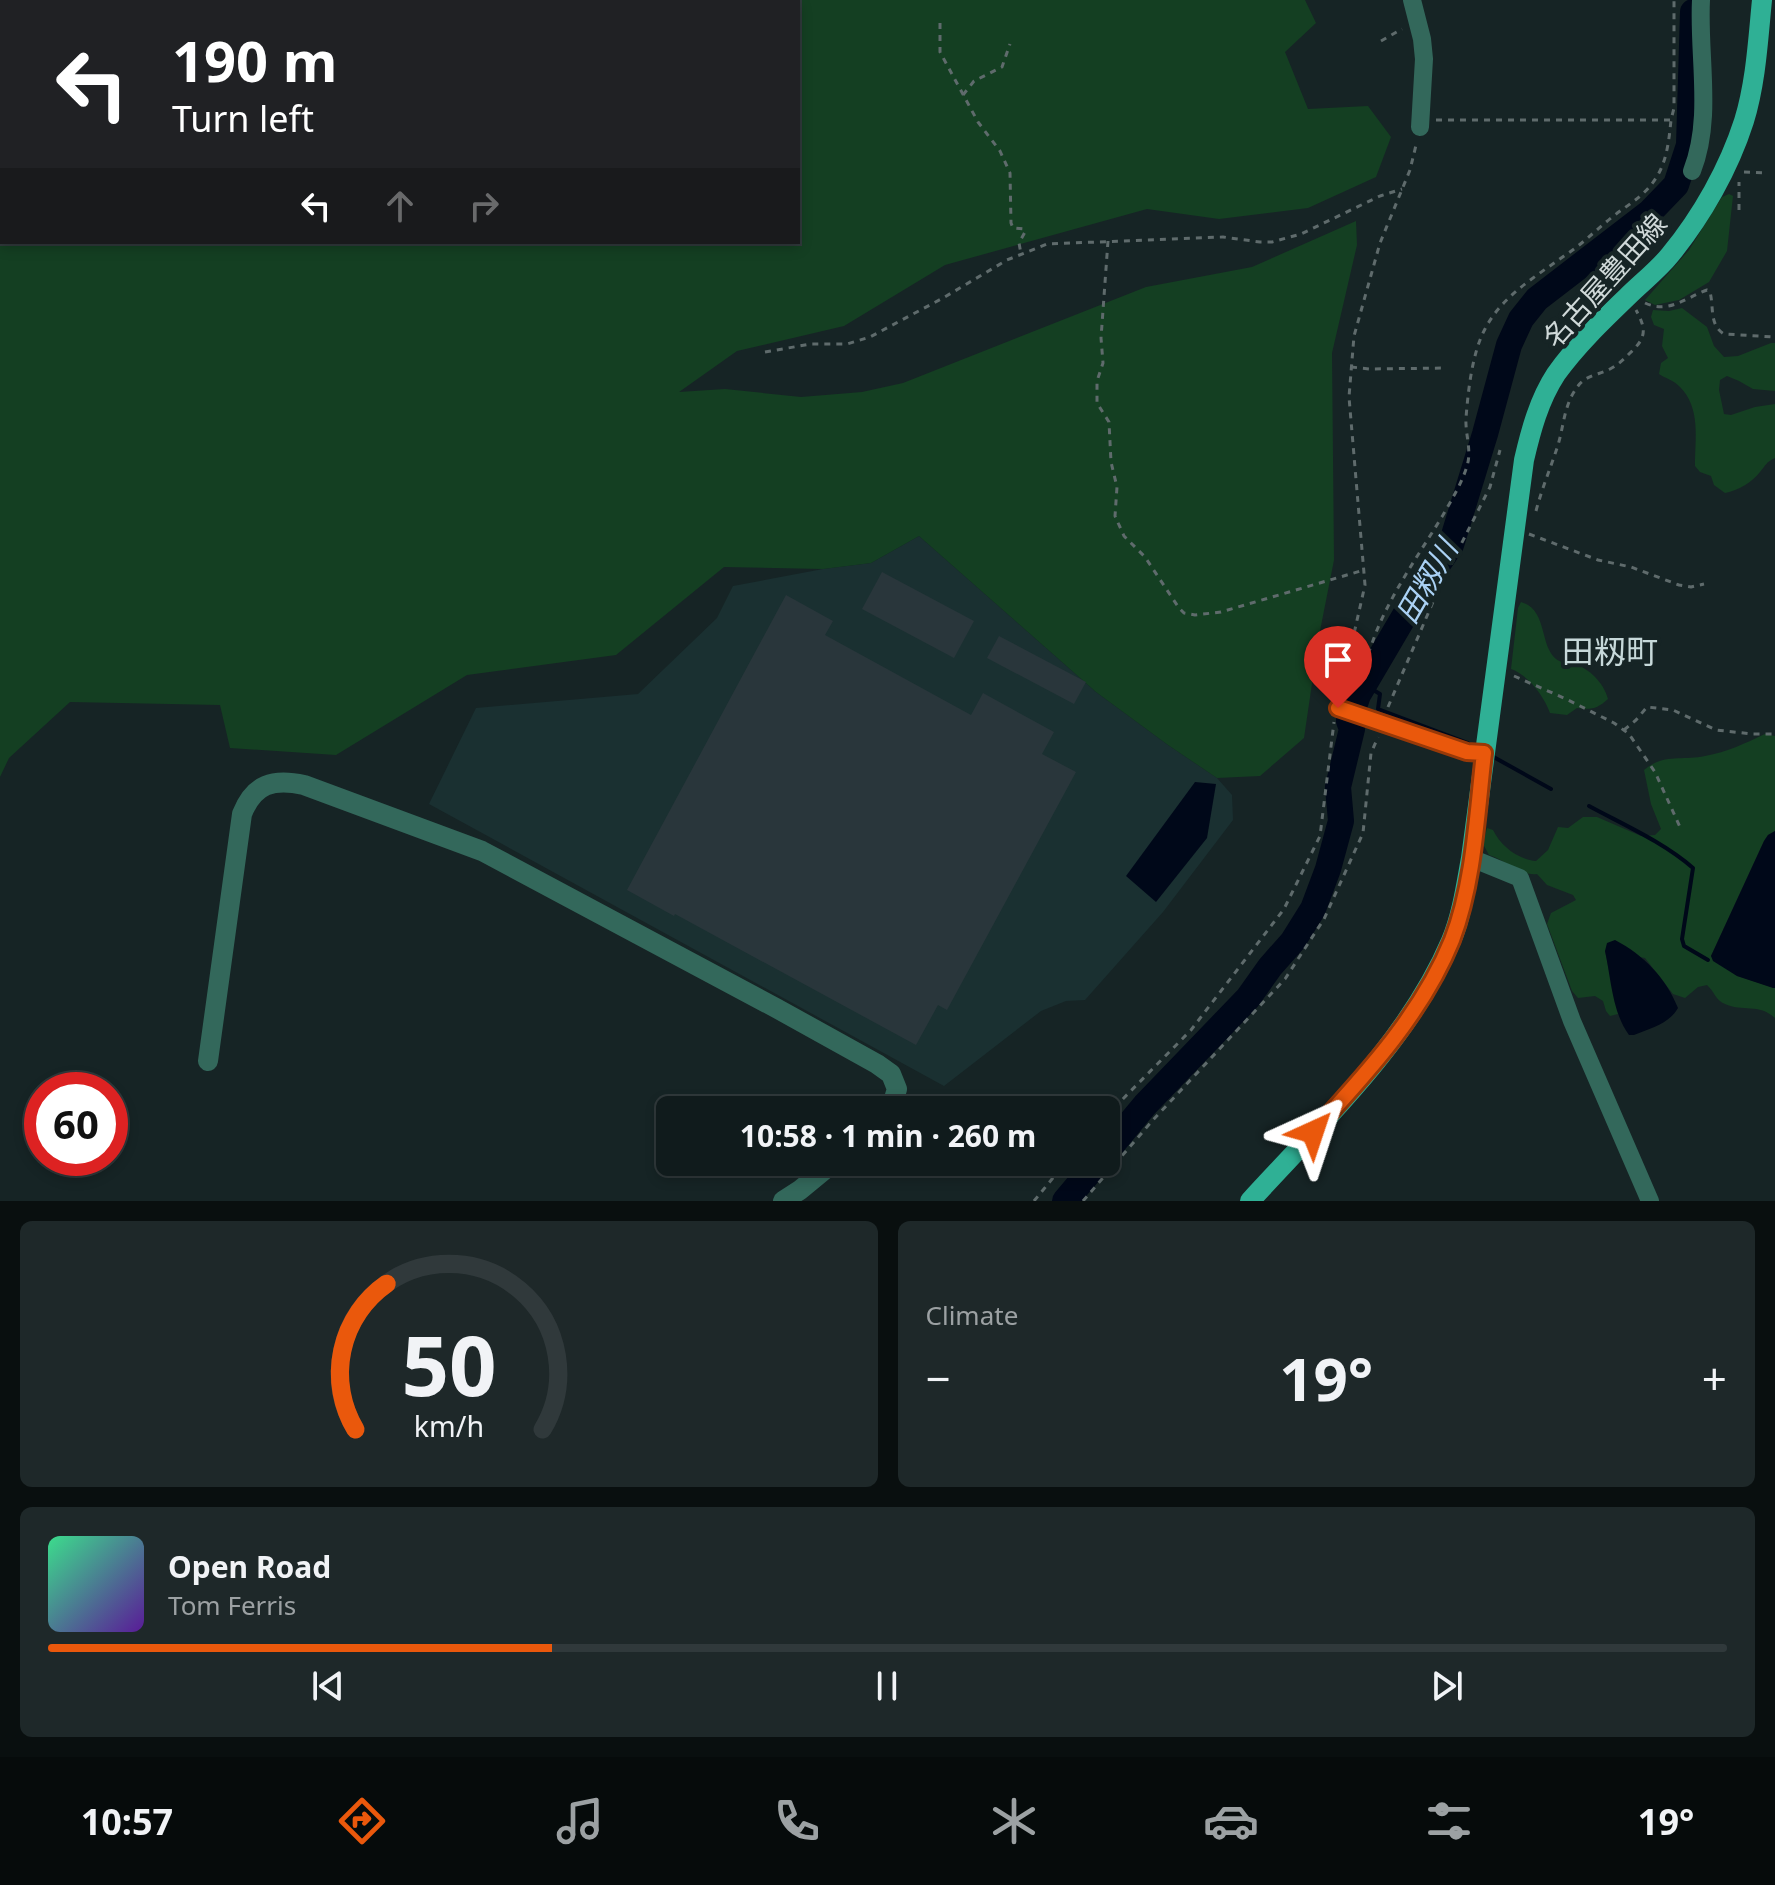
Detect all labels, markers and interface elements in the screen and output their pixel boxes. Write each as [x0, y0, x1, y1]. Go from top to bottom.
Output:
text: 190 m [172, 22, 337, 98]
icon: left [40, 32, 144, 136]
text: Turn left [172, 94, 314, 143]
icon: left [294, 184, 338, 228]
icon: ahead [378, 184, 422, 228]
icon: right [462, 184, 506, 228]
street label: 名古屋豊田線 [1534, 205, 1674, 355]
water label: 田籾川 [1386, 529, 1468, 630]
pin [1304, 626, 1372, 708]
district label: 田籾町 [1562, 629, 1658, 672]
icon: arrive [1316, 638, 1360, 682]
speed limit sign: 60 [24, 1072, 128, 1176]
position arrow [1271, 1090, 1355, 1174]
text: 10:58 · 1 min · 260 m [740, 1115, 1036, 1156]
text: Climate [926, 1297, 1018, 1333]
text: 50 [401, 1307, 496, 1420]
text: 19° [1279, 1337, 1373, 1419]
text: − [926, 1348, 951, 1408]
text: + [1702, 1348, 1727, 1408]
text: km/h [414, 1406, 484, 1445]
text: Open Road [168, 1546, 331, 1587]
text: Tom Ferris [168, 1587, 296, 1623]
icon: previous [306, 1664, 350, 1708]
icon: pause [865, 1664, 909, 1708]
icon: next [1425, 1664, 1469, 1708]
icon: directions [334, 1793, 390, 1849]
icon: music [552, 1793, 608, 1849]
icon: phone [769, 1793, 825, 1849]
icon: climate [986, 1793, 1042, 1849]
icon: car [1203, 1793, 1259, 1849]
icon: filters [1421, 1793, 1477, 1849]
text: 10:57 [81, 1797, 173, 1846]
text: 19° [1638, 1797, 1694, 1846]

